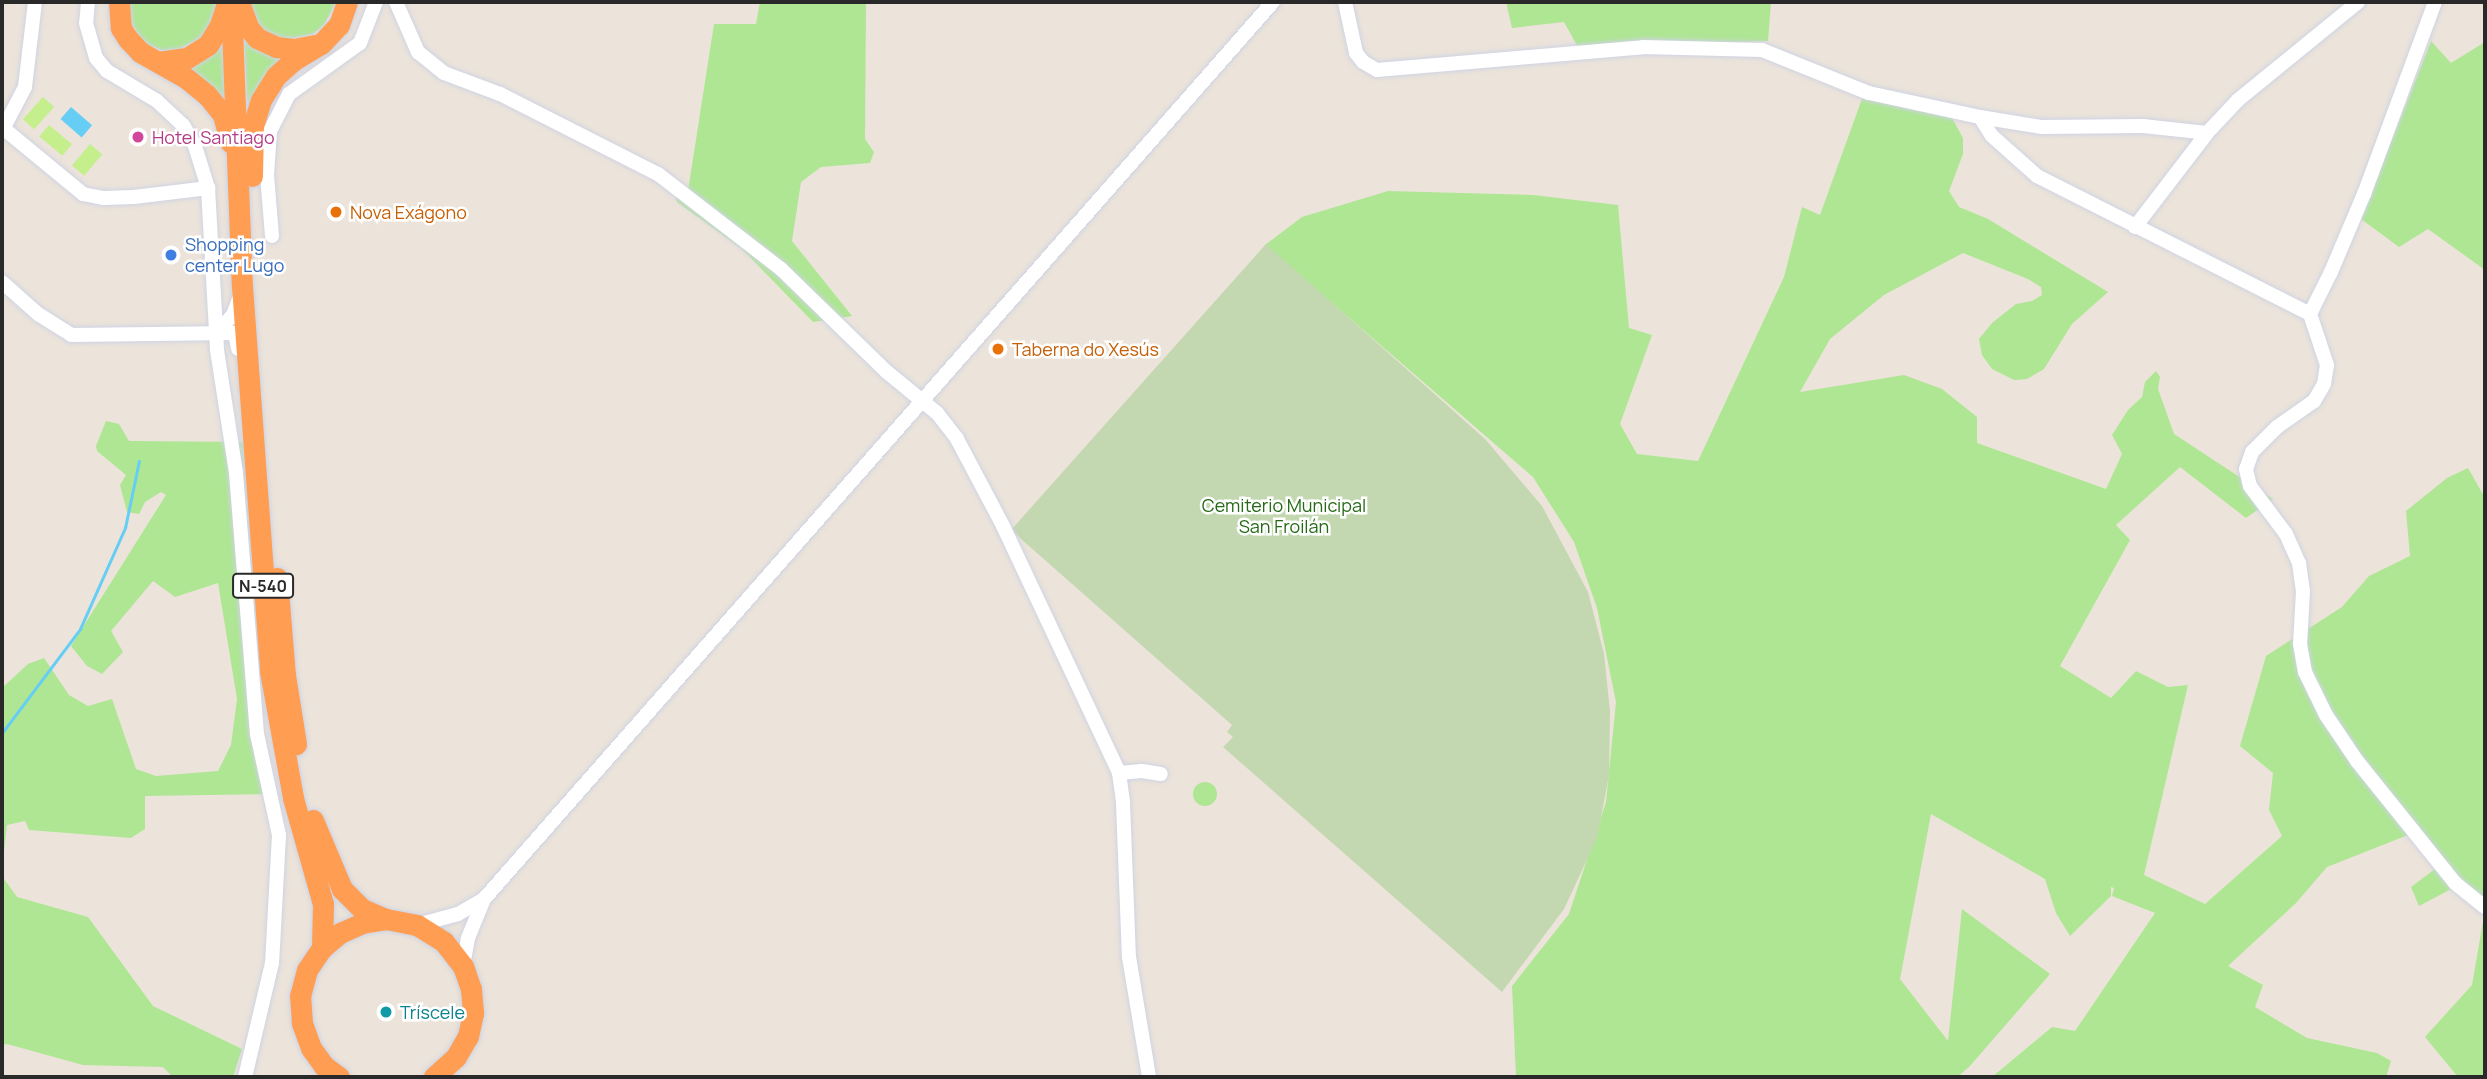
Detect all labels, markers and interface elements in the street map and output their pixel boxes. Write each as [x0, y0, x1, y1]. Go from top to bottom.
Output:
place label: Hotel Santiago [152, 126, 275, 148]
marker: Hotel Santiago [130, 129, 146, 145]
place label: Nova Exágono [350, 201, 467, 223]
marker: Nova Exágono [328, 204, 344, 220]
place label: Shopping center Lugo [185, 234, 284, 276]
marker: Shopping center Lugo [163, 247, 179, 263]
place label: Taberna do Xesús [1012, 338, 1159, 360]
marker: Taberna do Xesús [990, 341, 1006, 357]
park label: Cemiterio Municipal San Froilán [1202, 495, 1366, 538]
road number: N-540 [232, 573, 294, 598]
place label: Tríscele [400, 1001, 465, 1023]
marker: Tríscele [378, 1004, 394, 1020]

